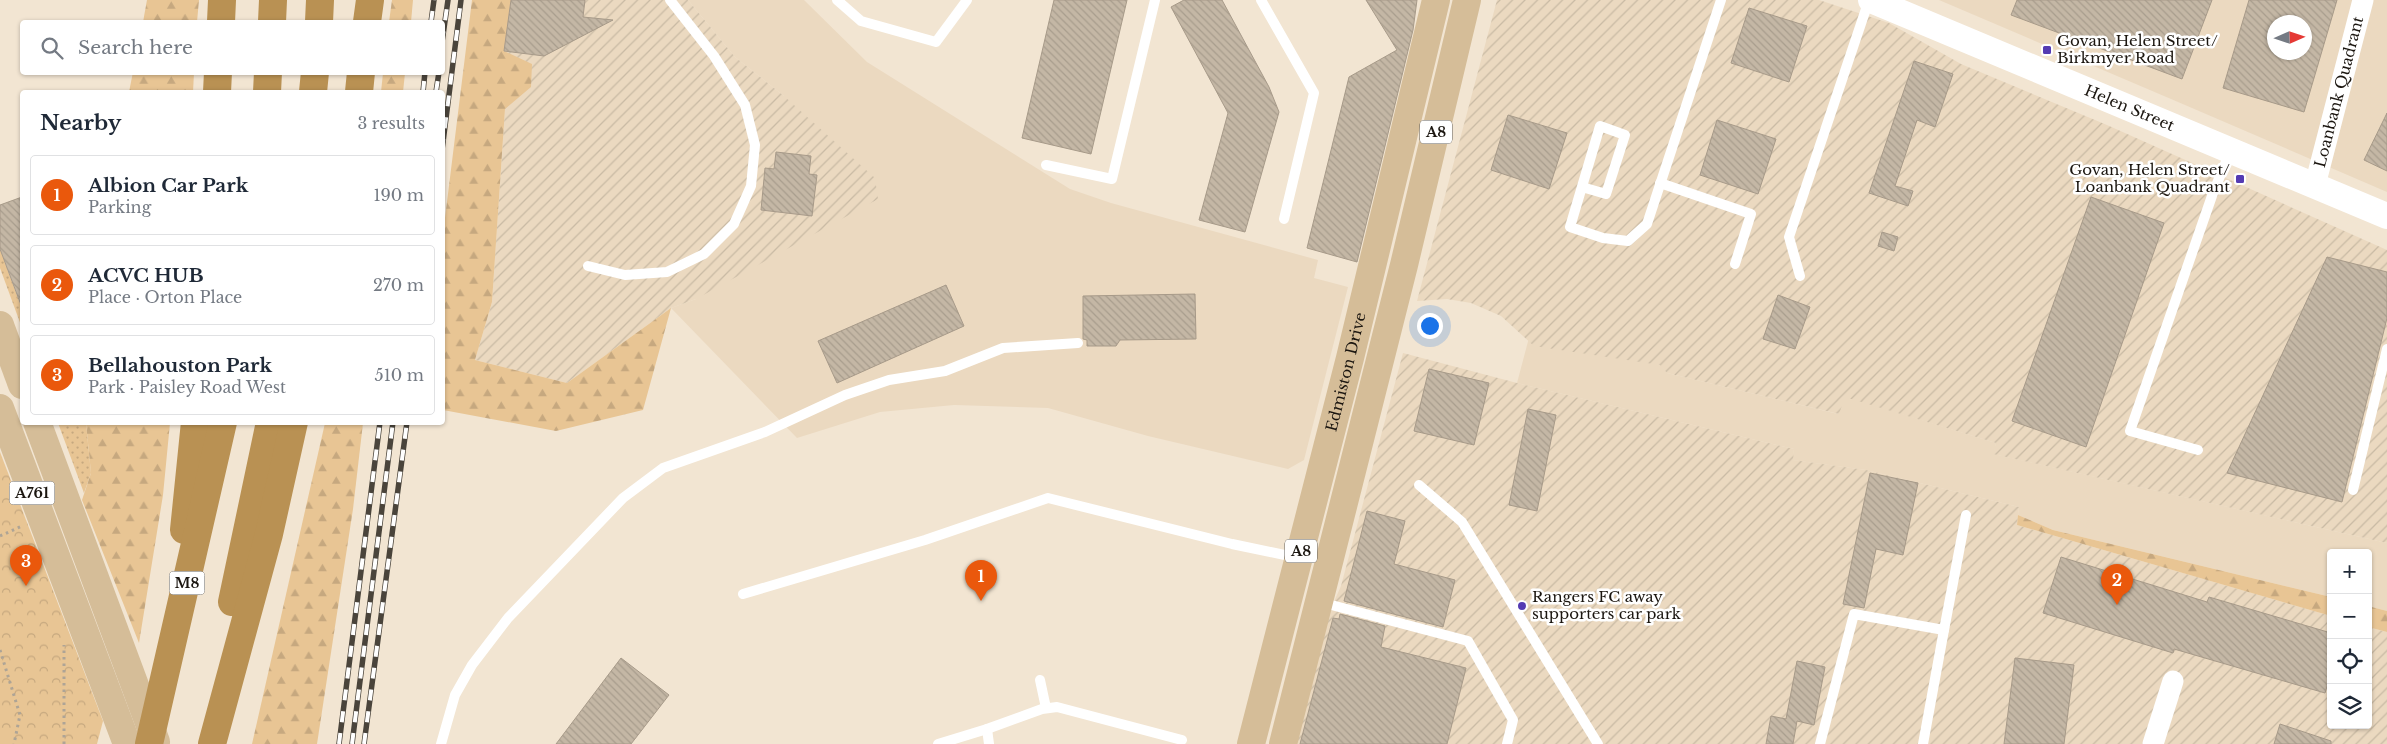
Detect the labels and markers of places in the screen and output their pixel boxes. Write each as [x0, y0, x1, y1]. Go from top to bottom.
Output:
place label: Govan, Helen Street/ Birkmyer Road [2057, 31, 2218, 67]
marker: Govan, Helen Street/ Birkmyer Road [2041, 44, 2053, 56]
place label: Govan, Helen Street/ Loanbank Quadrant [2069, 160, 2230, 196]
marker: Govan, Helen Street/ Loanbank Quadrant [2234, 173, 2246, 185]
pin: 3 [10, 545, 42, 586]
pin: 1 [965, 560, 997, 601]
pin: 2 [2101, 564, 2133, 605]
place label: Rangers FC away supporters car park [1532, 587, 1682, 623]
marker: Rangers FC away supporters car park [1516, 600, 1528, 612]

